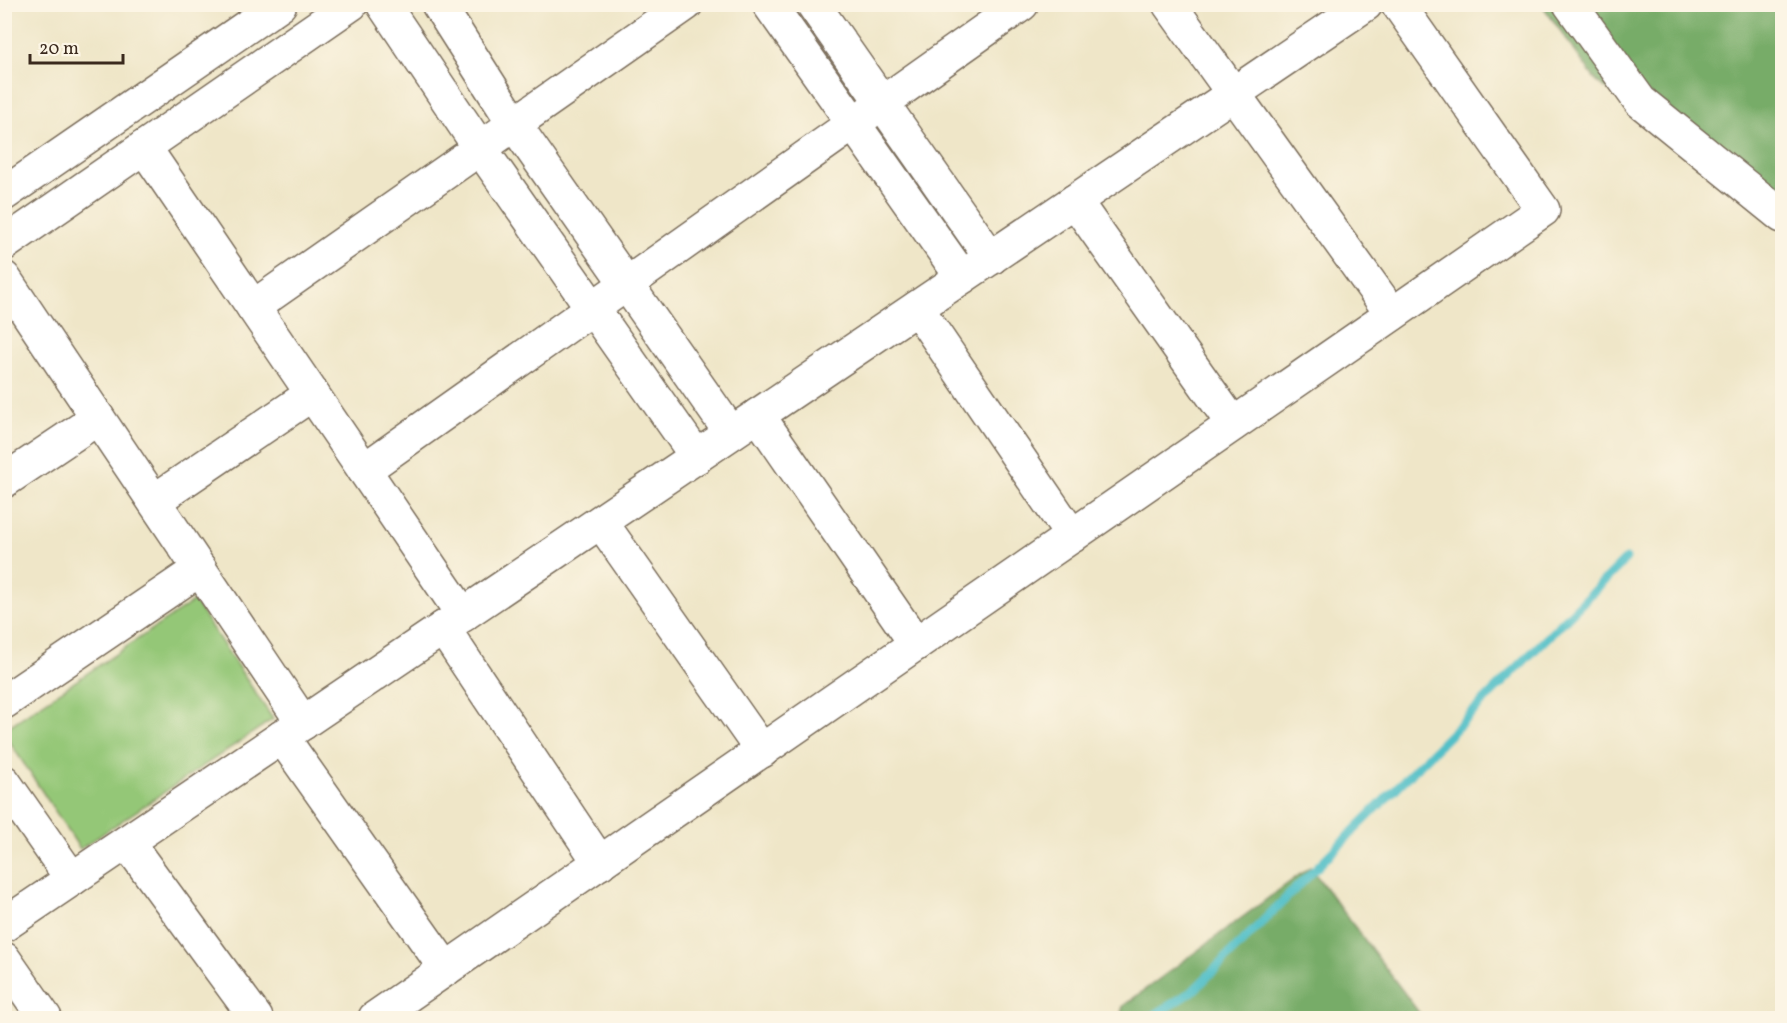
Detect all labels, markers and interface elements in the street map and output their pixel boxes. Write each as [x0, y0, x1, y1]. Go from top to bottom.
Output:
scale bar [30, 27, 123, 65]
text: 20 m [39, 37, 79, 62]

